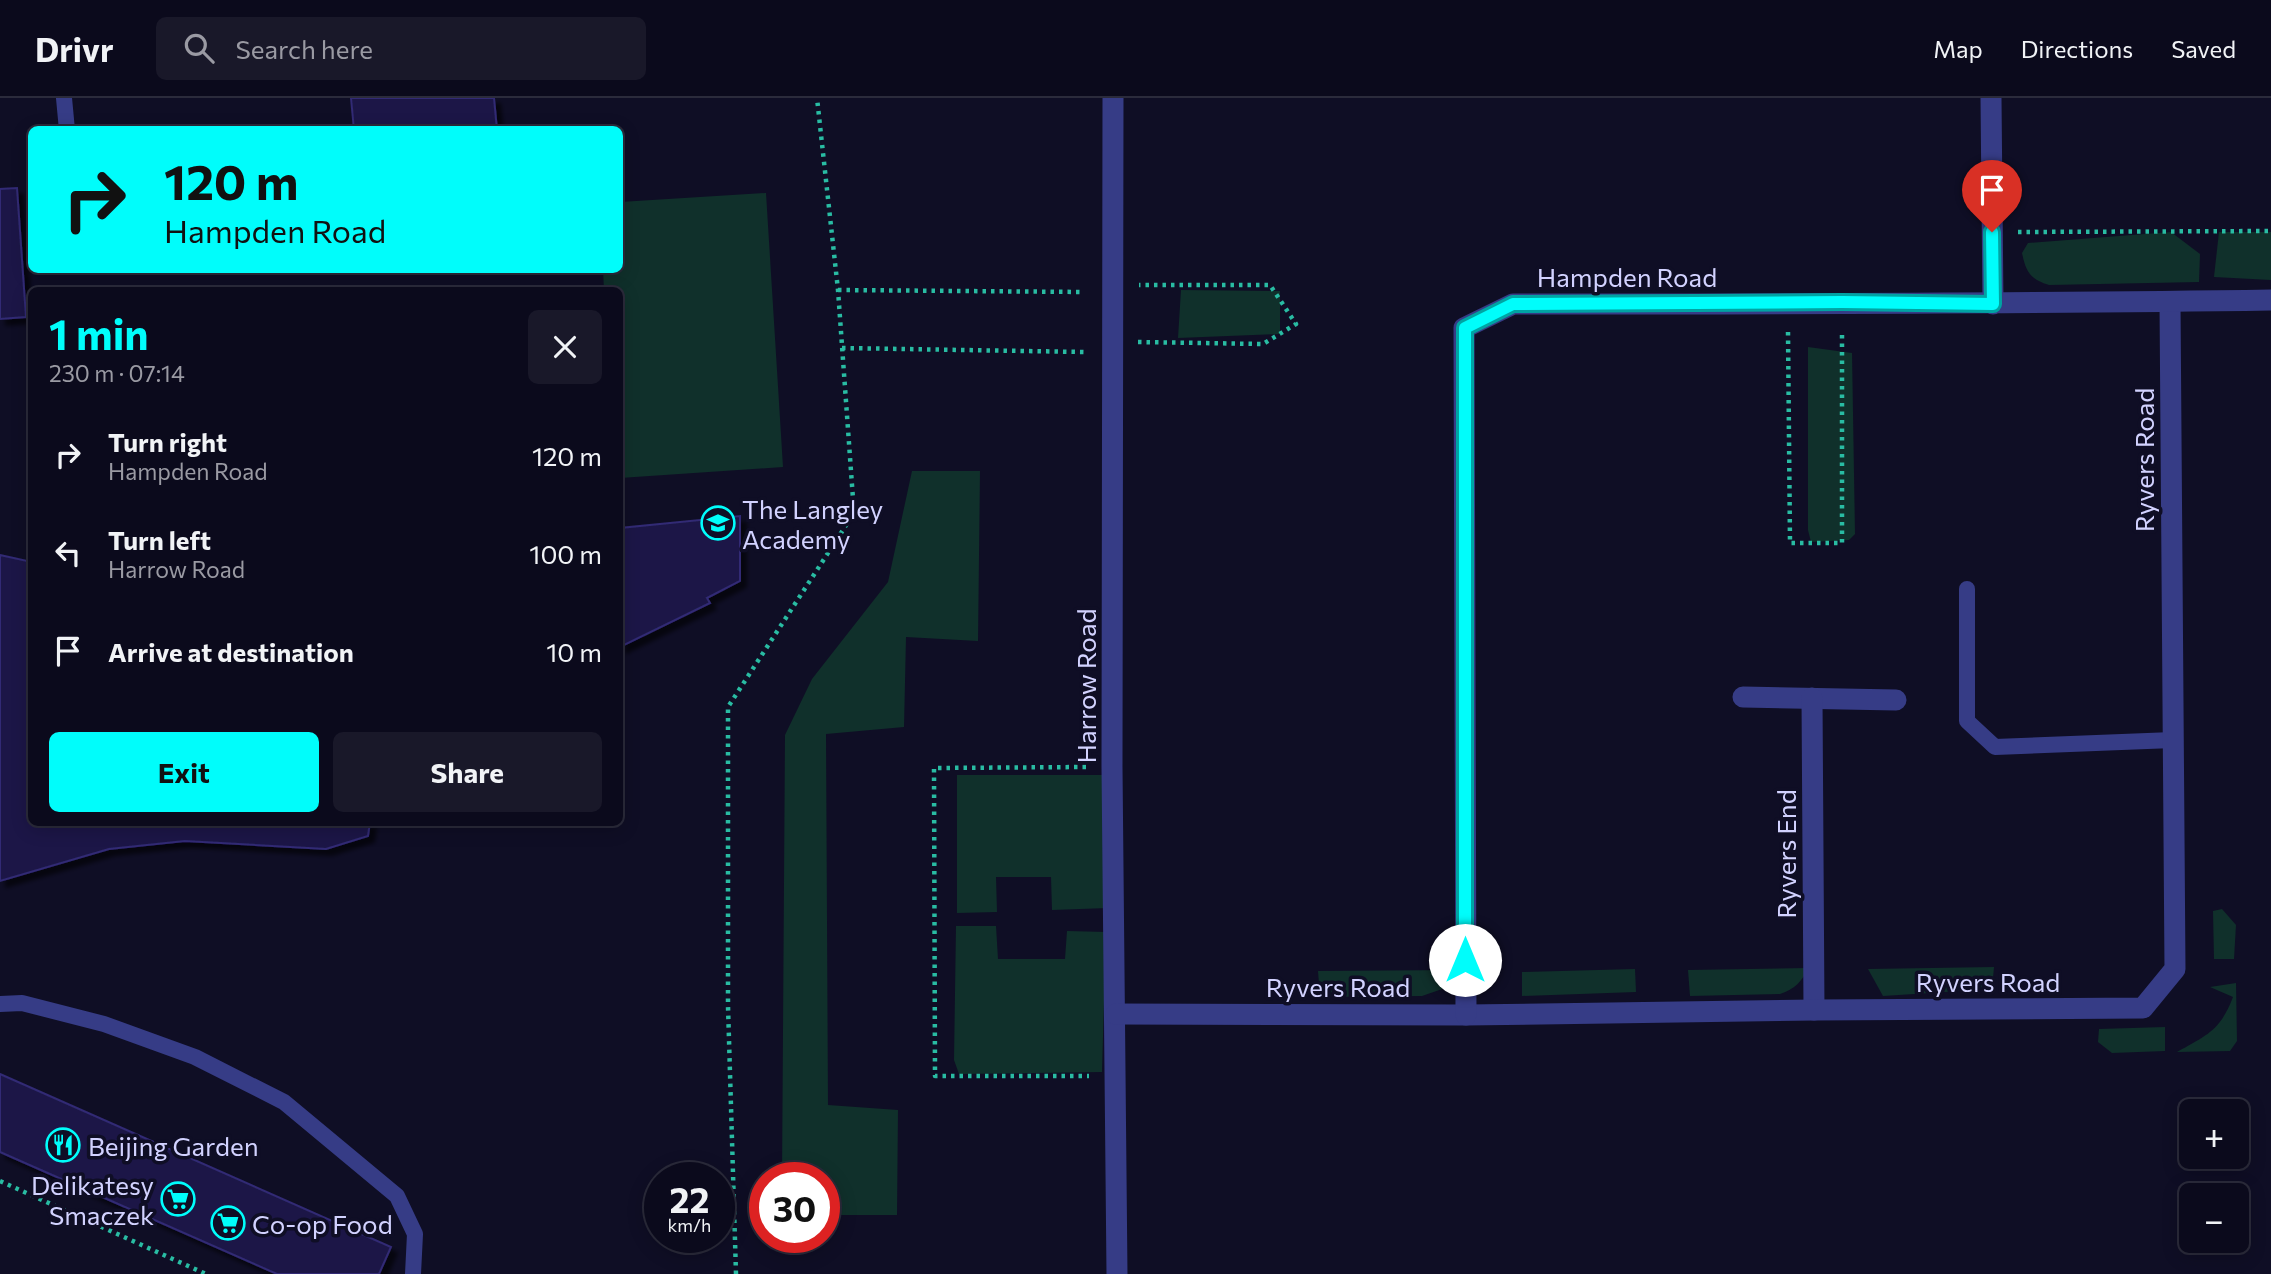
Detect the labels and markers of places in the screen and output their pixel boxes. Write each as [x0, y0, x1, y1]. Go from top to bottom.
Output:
pin [1962, 160, 2022, 232]
place label: The Langley Academy [742, 493, 883, 554]
school or university icon: The Langley Academy [699, 504, 737, 542]
restaurant icon: Beijing Garden [44, 1126, 82, 1164]
place label: Beijing Garden [88, 1130, 259, 1161]
place label: Delikatesy Smaczek [31, 1169, 154, 1230]
supermarket icon: Delikatesy Smaczek [159, 1180, 197, 1218]
supermarket icon: Co-op Food [209, 1204, 247, 1242]
place label: Co-op Food [252, 1208, 393, 1239]

